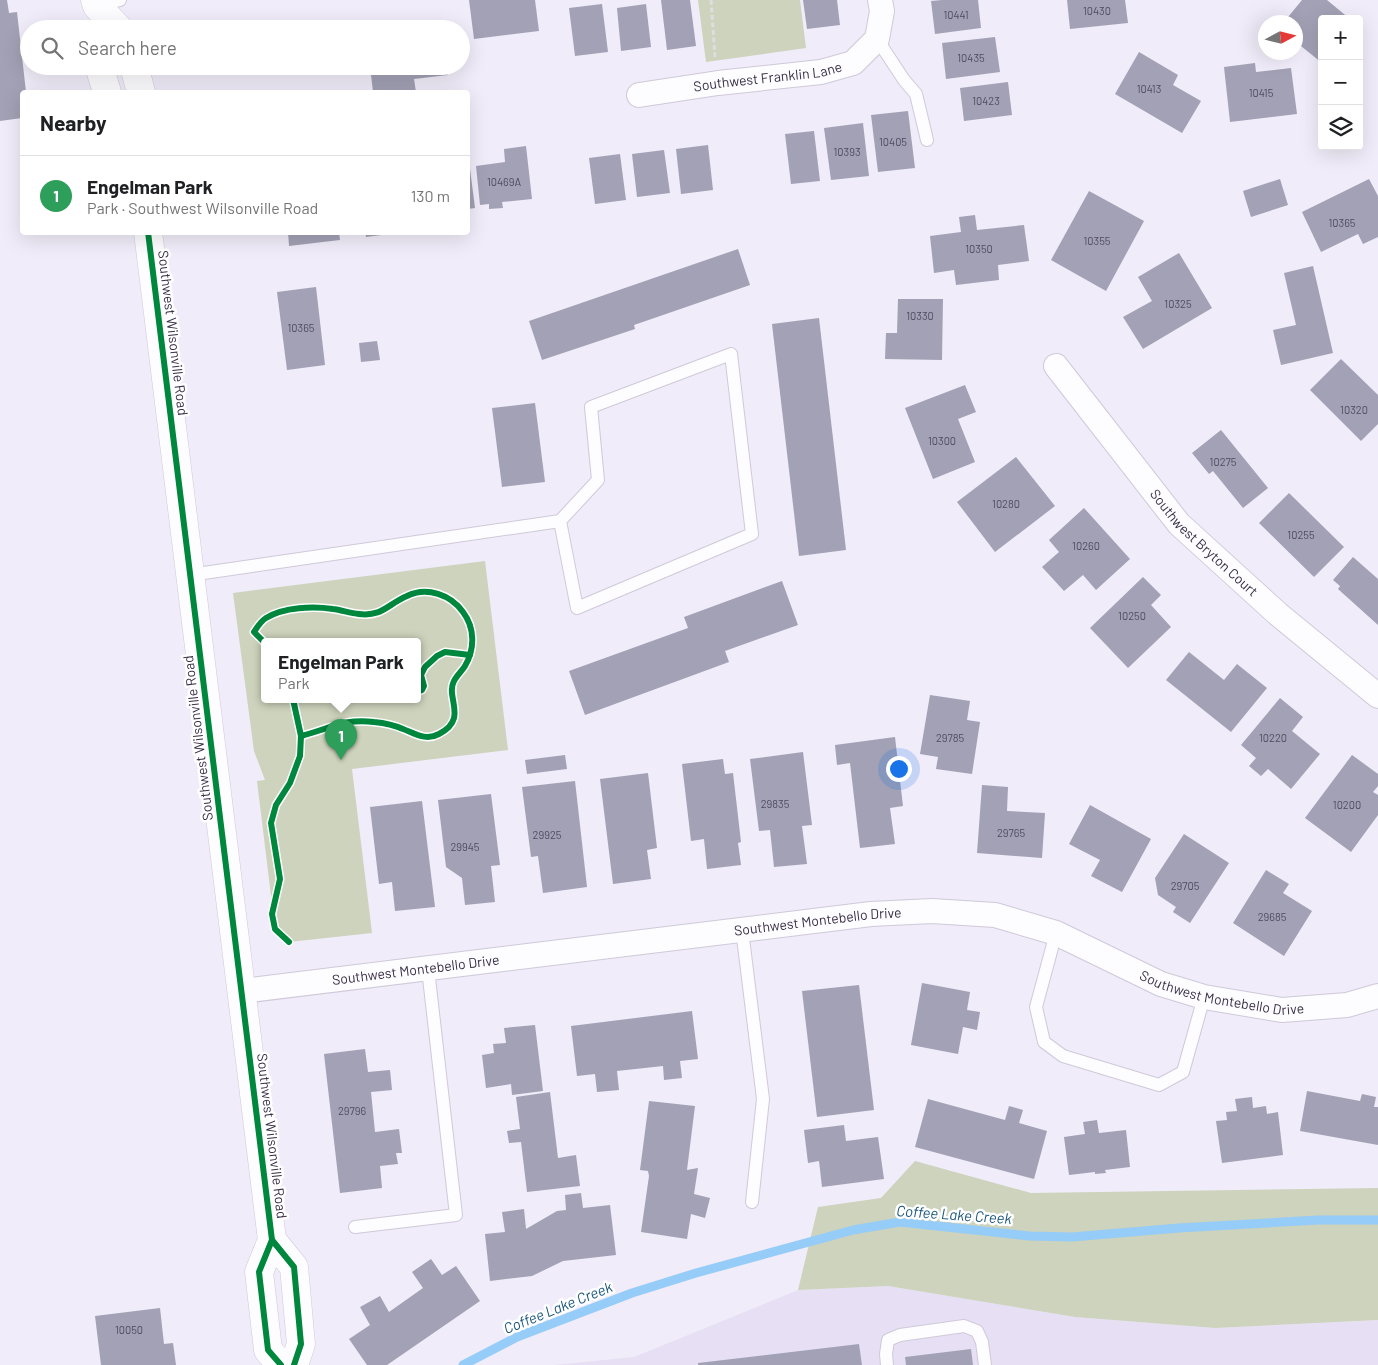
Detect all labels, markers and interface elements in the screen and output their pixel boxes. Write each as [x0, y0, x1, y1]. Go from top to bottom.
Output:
house number: 10430 [1083, 4, 1111, 17]
house number: 10441 [943, 8, 969, 21]
north arrow [1258, 15, 1303, 60]
map controls [1318, 15, 1363, 150]
button: + [1318, 15, 1363, 60]
search box [20, 20, 470, 75]
icon: search [38, 34, 66, 62]
text: Search here [78, 36, 177, 59]
house number: 10435 [957, 51, 985, 64]
street label: Southwest Franklin Lane [692, 58, 844, 95]
button: − [1318, 60, 1363, 105]
house number: 10413 [1137, 82, 1161, 95]
house number: 10415 [1249, 86, 1274, 99]
house number: 10423 [972, 94, 1000, 107]
button: layers [1318, 105, 1363, 150]
text: Nearby [40, 110, 106, 135]
house number: 10405 [879, 135, 907, 148]
house number: 10393 [833, 145, 861, 158]
text: Engelman Park [87, 175, 213, 198]
house number: 10469A [487, 175, 521, 188]
text: 1 [53, 186, 59, 205]
text: 130 m [411, 186, 450, 205]
text: Park · Southwest Wilsonville Road [87, 198, 318, 217]
house number: 10365 [1328, 216, 1356, 229]
house number: 10355 [1083, 234, 1111, 247]
house number: 10350 [965, 242, 993, 255]
street label: Southwest Wilsonville Road [155, 249, 192, 417]
house number: 10325 [1164, 297, 1192, 310]
house number: 10330 [906, 309, 934, 322]
house number: 10365 [287, 321, 315, 334]
house number: 10320 [1340, 403, 1368, 416]
house number: 10300 [928, 434, 956, 447]
house number: 10275 [1210, 455, 1237, 468]
street label: Southwest Bryton Court [1147, 485, 1262, 600]
house number: 10280 [992, 497, 1020, 510]
house number: 10255 [1287, 528, 1315, 541]
house number: 10260 [1072, 539, 1100, 552]
house number: 10250 [1118, 609, 1146, 622]
popup [261, 638, 421, 703]
text: Engelman Park [278, 650, 404, 673]
street label: Southwest Wilsonville Road [179, 654, 216, 822]
text: Park [278, 673, 310, 692]
pin: 1 [325, 719, 357, 760]
house number: 29785 [936, 731, 964, 744]
house number: 10220 [1259, 731, 1287, 744]
your location [886, 756, 912, 782]
house number: 29835 [761, 797, 790, 810]
house number: 10200 [1333, 798, 1361, 811]
house number: 29765 [997, 826, 1025, 839]
house number: 29925 [533, 828, 562, 841]
house number: 29945 [450, 840, 480, 853]
house number: 29705 [1171, 879, 1200, 892]
street label: Southwest Montebello Drive [733, 904, 902, 939]
house number: 29685 [1258, 910, 1287, 923]
street label: Southwest Montebello Drive [331, 951, 500, 988]
street label: Southwest Montebello Drive [1137, 966, 1305, 1018]
street label: Southwest Wilsonville Road [254, 1052, 291, 1220]
house number: 29796 [338, 1104, 366, 1117]
water label: Coffee Lake Creek [896, 1201, 1013, 1227]
water label: Coffee Lake Creek [501, 1277, 615, 1337]
house number: 10050 [115, 1323, 143, 1336]

